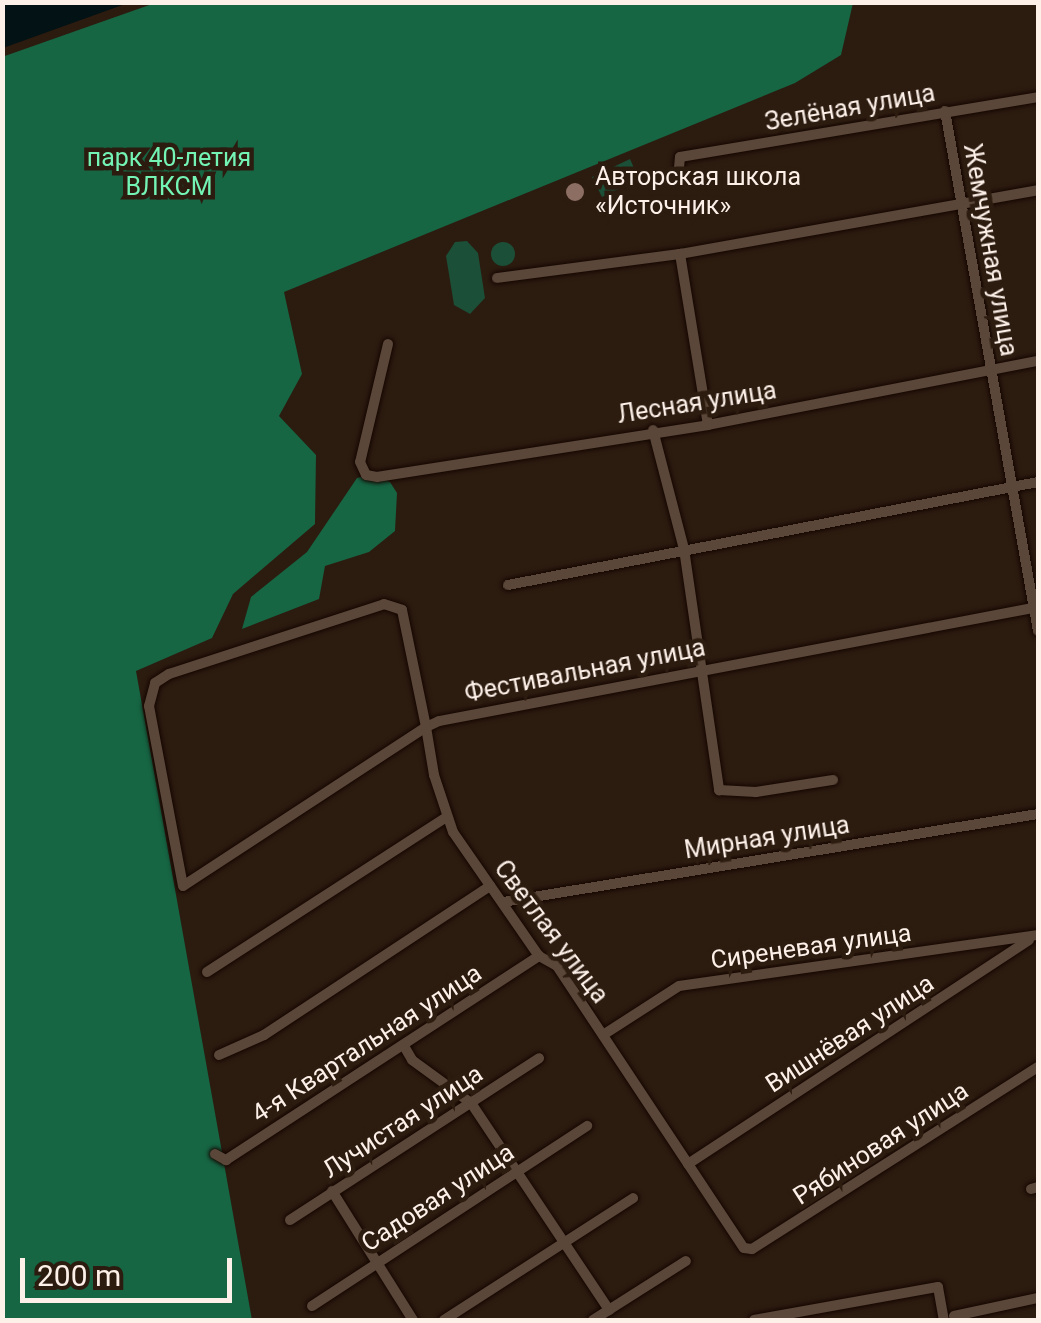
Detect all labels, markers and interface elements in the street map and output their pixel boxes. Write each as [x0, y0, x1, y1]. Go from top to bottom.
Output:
street label: Зелёная улица [763, 78, 937, 138]
street label: Жемчужная улица [957, 141, 1023, 359]
park label: парк 40-летия ВЛКСМ [87, 144, 251, 203]
place label: Авторская школа «Источник» [595, 163, 801, 222]
marker: Авторская школа «Источник» [564, 181, 586, 203]
street label: Лесная улица [615, 376, 779, 430]
street label: Фестивальная улица [462, 633, 708, 709]
street label: Мирная улица [682, 810, 852, 866]
street label: Светлая улица [487, 855, 615, 1009]
street label: Сиреневая улица [709, 918, 913, 976]
street label: 4-я Квартальная улица [246, 958, 488, 1130]
street label: Вишнёвая улица [760, 968, 940, 1100]
street label: Лучистая улица [317, 1059, 489, 1185]
street label: Рябиновая улица [788, 1076, 974, 1212]
street label: Садовая улица [356, 1138, 520, 1258]
scale bar [25, 1238, 238, 1300]
text: 200 m [37, 1258, 121, 1293]

